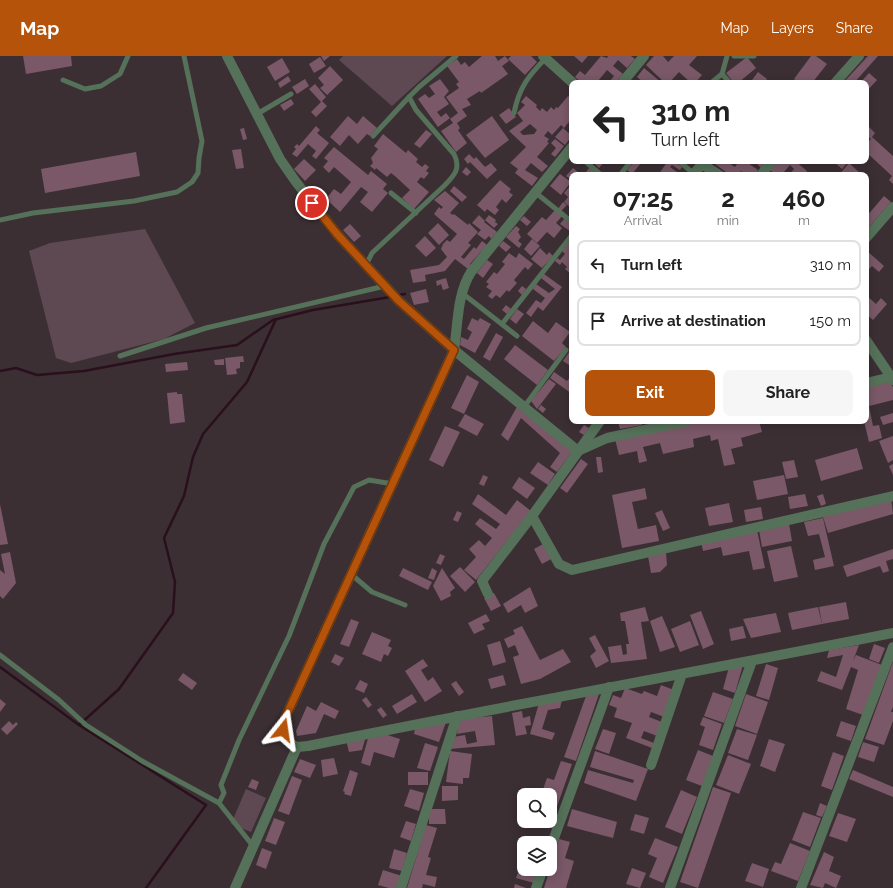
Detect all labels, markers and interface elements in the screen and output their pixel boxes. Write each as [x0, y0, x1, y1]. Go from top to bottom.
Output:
text: Map [20, 17, 59, 39]
text: Map [721, 20, 749, 36]
text: Layers [771, 20, 814, 36]
text: Share [836, 20, 873, 36]
text: 310 m [651, 95, 730, 128]
icon: left [585, 96, 637, 148]
text: Turn left [651, 129, 720, 150]
text: 07:25 [612, 184, 673, 213]
text: 2 [721, 184, 735, 213]
text: 460 [783, 184, 826, 213]
pin [295, 186, 329, 220]
icon: arrive [301, 192, 323, 214]
text: Arrival [624, 213, 662, 228]
text: min [717, 213, 739, 228]
text: m [798, 213, 810, 228]
icon: left [587, 254, 609, 276]
text: Turn left [621, 256, 682, 274]
text: 310 m [810, 256, 851, 274]
icon: arrive [587, 310, 609, 332]
text: Arrive at destination [621, 312, 766, 330]
text: 150 m [810, 312, 851, 330]
button: Exit [585, 370, 715, 416]
button: Share [723, 370, 853, 416]
position arrow [262, 709, 304, 751]
map controls [517, 788, 557, 876]
button: search [517, 788, 557, 828]
button: layers [517, 836, 557, 876]

